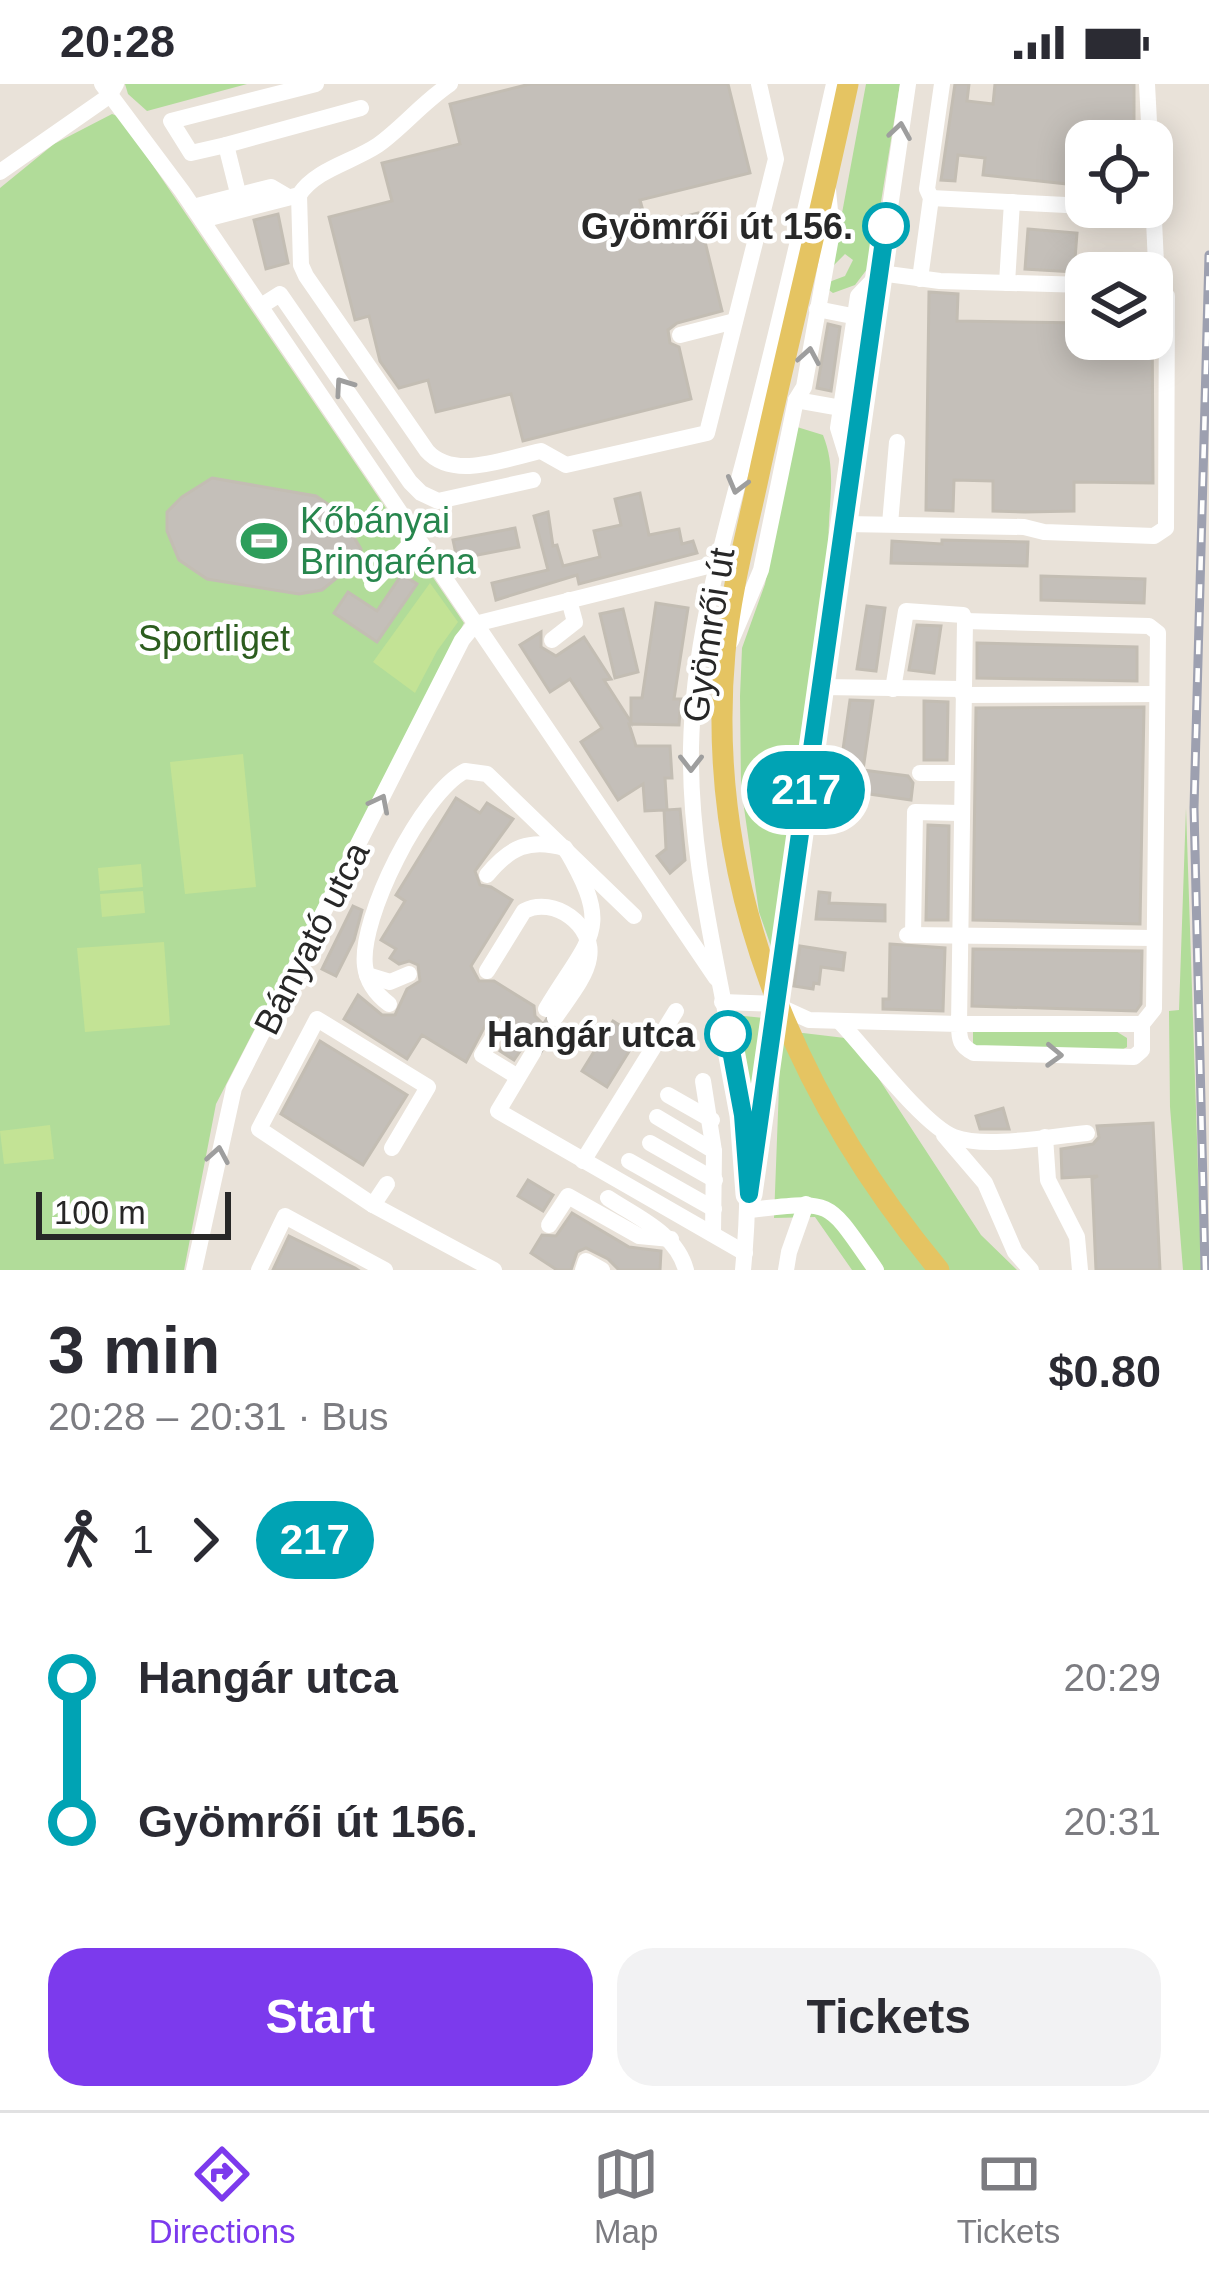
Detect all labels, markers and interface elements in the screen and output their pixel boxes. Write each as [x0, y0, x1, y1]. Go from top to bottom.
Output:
text: 20:28 [60, 16, 175, 67]
map controls [1065, 120, 1173, 360]
button: locate [1065, 120, 1173, 228]
one-way arrow [887, 121, 912, 141]
marker: Gyömrői út 156. [864, 204, 908, 248]
place label: Gyömrői út 156. [581, 206, 853, 247]
button: layers [1065, 252, 1173, 360]
one-way arrow [796, 346, 821, 366]
one-way arrow [335, 377, 357, 399]
one-way arrow [727, 475, 752, 495]
place label: Kőbányai Bringaréna [300, 500, 477, 582]
sports icon: Kőbányai Bringaréna [239, 516, 289, 566]
street label: Gyömrői út [674, 545, 743, 725]
park label: Sportliget [138, 618, 290, 659]
line badge: 217 [737, 751, 875, 829]
one-way arrow [678, 755, 704, 773]
text: 217 [771, 766, 841, 813]
one-way arrow [366, 794, 390, 815]
street label: Bányató utca [245, 834, 378, 1041]
marker: Hangár utca [706, 1012, 750, 1056]
place label: Hangár utca [487, 1014, 696, 1055]
one-way arrow [1045, 1042, 1064, 1068]
one-way arrow [204, 1146, 229, 1166]
scale bar [36, 1186, 231, 1239]
text: 100 m [54, 1194, 146, 1231]
text: 3 min [48, 1313, 220, 1387]
text: $0.80 [1048, 1346, 1161, 1397]
text: 20:28 – 20:31 · Bus [48, 1395, 388, 1438]
icon: walk [48, 1507, 114, 1573]
icon: forward [172, 1507, 238, 1573]
text: 217 [280, 1516, 350, 1563]
text: 1 [132, 1518, 154, 1561]
text: Hangár utca [138, 1652, 398, 1703]
text: 20:29 [1063, 1656, 1161, 1699]
text: Gyömrői út 156. [138, 1796, 478, 1847]
text: 20:31 [1063, 1800, 1161, 1843]
button: Start [48, 1948, 593, 2086]
button: Tickets [617, 1948, 1161, 2086]
tab: Directions [149, 2141, 296, 2251]
tab: Map [593, 2141, 659, 2251]
tab: Tickets [957, 2141, 1060, 2251]

